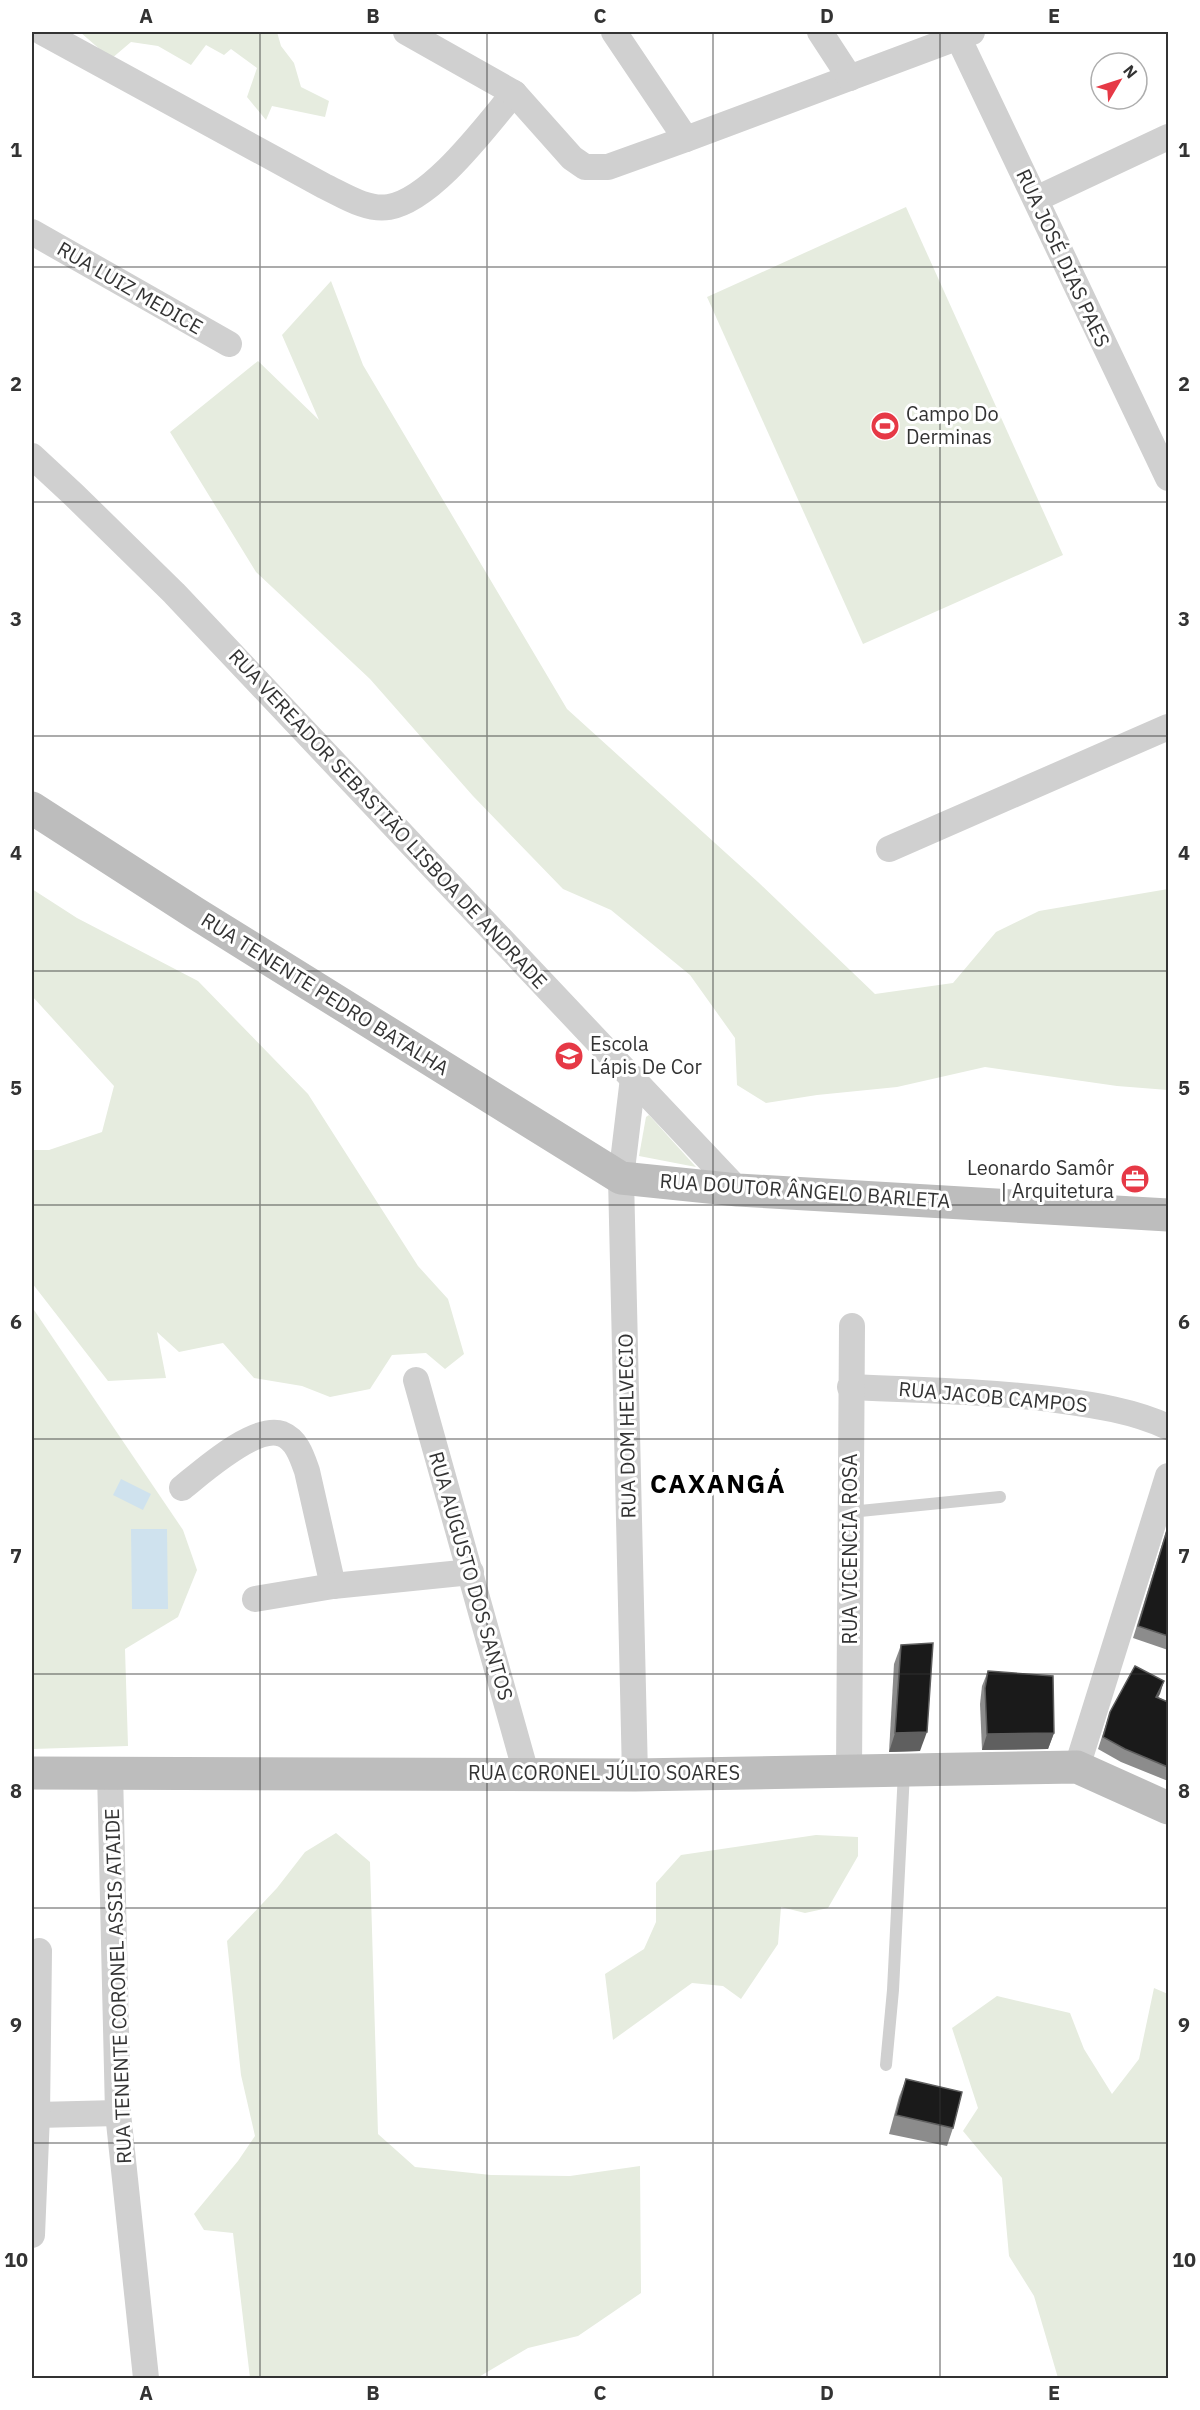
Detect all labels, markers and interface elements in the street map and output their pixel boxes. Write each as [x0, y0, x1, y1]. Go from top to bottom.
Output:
text: A [139, 2, 153, 29]
text: B [366, 2, 380, 29]
text: C [593, 2, 607, 29]
text: D [820, 2, 834, 29]
text: E [1048, 2, 1060, 29]
north arrow [1089, 51, 1149, 111]
text: N [1119, 61, 1142, 82]
text: 1 [10, 136, 22, 163]
text: 1 [1178, 136, 1190, 163]
street label: RUA JOSÉ DIAS PAES [1010, 164, 1117, 351]
street label: RUA LUIZ MEDICE [52, 235, 208, 340]
text: 2 [10, 370, 22, 397]
text: 2 [1178, 370, 1190, 397]
place label: Campo Do Derminas [906, 400, 999, 450]
sports icon: Campo Do Derminas [869, 410, 901, 442]
text: 3 [10, 605, 22, 632]
text: 3 [1178, 605, 1190, 632]
street label: RUA VEREADOR SEBASTIÃO LISBOA DE ANDRADE [223, 643, 554, 994]
text: 4 [10, 839, 22, 866]
text: 4 [1178, 839, 1190, 866]
street label: RUA TENENTE PEDRO BATALHA [196, 906, 454, 1081]
place label: Escola Lápis De Cor [590, 1030, 702, 1080]
school or university icon: Escola Lápis De Cor [553, 1040, 585, 1072]
text: 5 [10, 1074, 22, 1101]
text: 5 [1178, 1074, 1190, 1101]
place label: Leonardo Samôr | Arquitetura [967, 1154, 1114, 1204]
office icon: Leonardo Samôr | Arquitetura [1119, 1163, 1151, 1195]
street label: RUA DOUTOR ÂNGELO BARLETA [659, 1167, 951, 1214]
text: 6 [10, 1308, 22, 1335]
text: 6 [1178, 1308, 1190, 1335]
street label: RUA DOM HELVECIO [611, 1333, 642, 1519]
street label: RUA JACOB CAMPOS [897, 1375, 1089, 1418]
street label: RUA AUGUSTO DOS SANTOS [423, 1448, 520, 1703]
street label: RUA VICENCIA ROSA [836, 1453, 863, 1644]
district label: CAXANGÁ [650, 1466, 786, 1500]
text: 7 [10, 1542, 22, 1569]
text: 7 [1178, 1542, 1190, 1569]
street label: RUA CORONEL JÚLIO SOARES [468, 1759, 740, 1786]
text: 8 [10, 1777, 22, 1804]
text: 8 [1178, 1777, 1190, 1804]
street label: RUA TENENTE CORONEL ASSIS ATAIDE [98, 1808, 137, 2164]
text: 9 [10, 2011, 22, 2038]
text: 9 [1178, 2011, 1190, 2038]
text: 10 [4, 2246, 28, 2273]
text: 10 [1172, 2246, 1196, 2273]
text: A [139, 2379, 153, 2406]
text: B [366, 2379, 380, 2406]
text: C [593, 2379, 607, 2406]
text: D [820, 2379, 834, 2406]
text: E [1048, 2379, 1060, 2406]

